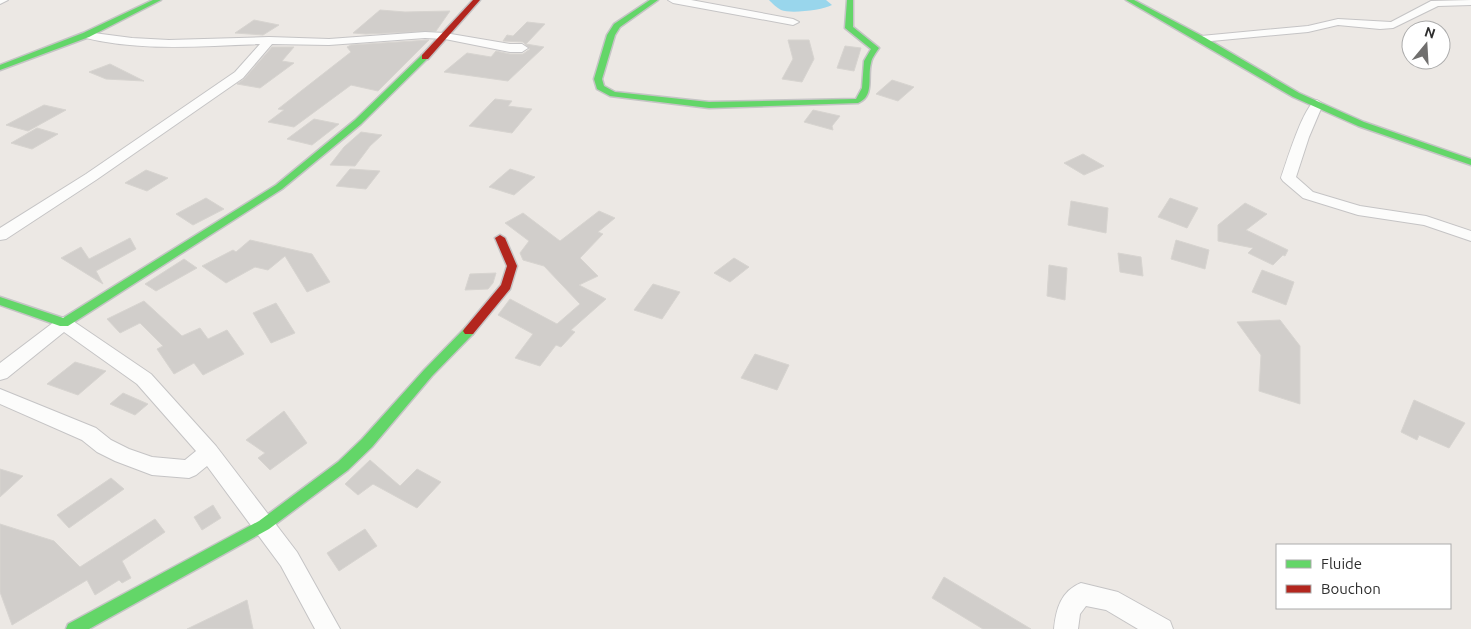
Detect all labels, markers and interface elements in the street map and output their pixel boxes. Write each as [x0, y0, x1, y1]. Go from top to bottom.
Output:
north arrow [1401, 20, 1451, 70]
text: N [1423, 23, 1437, 42]
legend [1276, 544, 1451, 609]
text: Fluide [1321, 555, 1362, 572]
text: Bouchon [1321, 580, 1381, 597]

